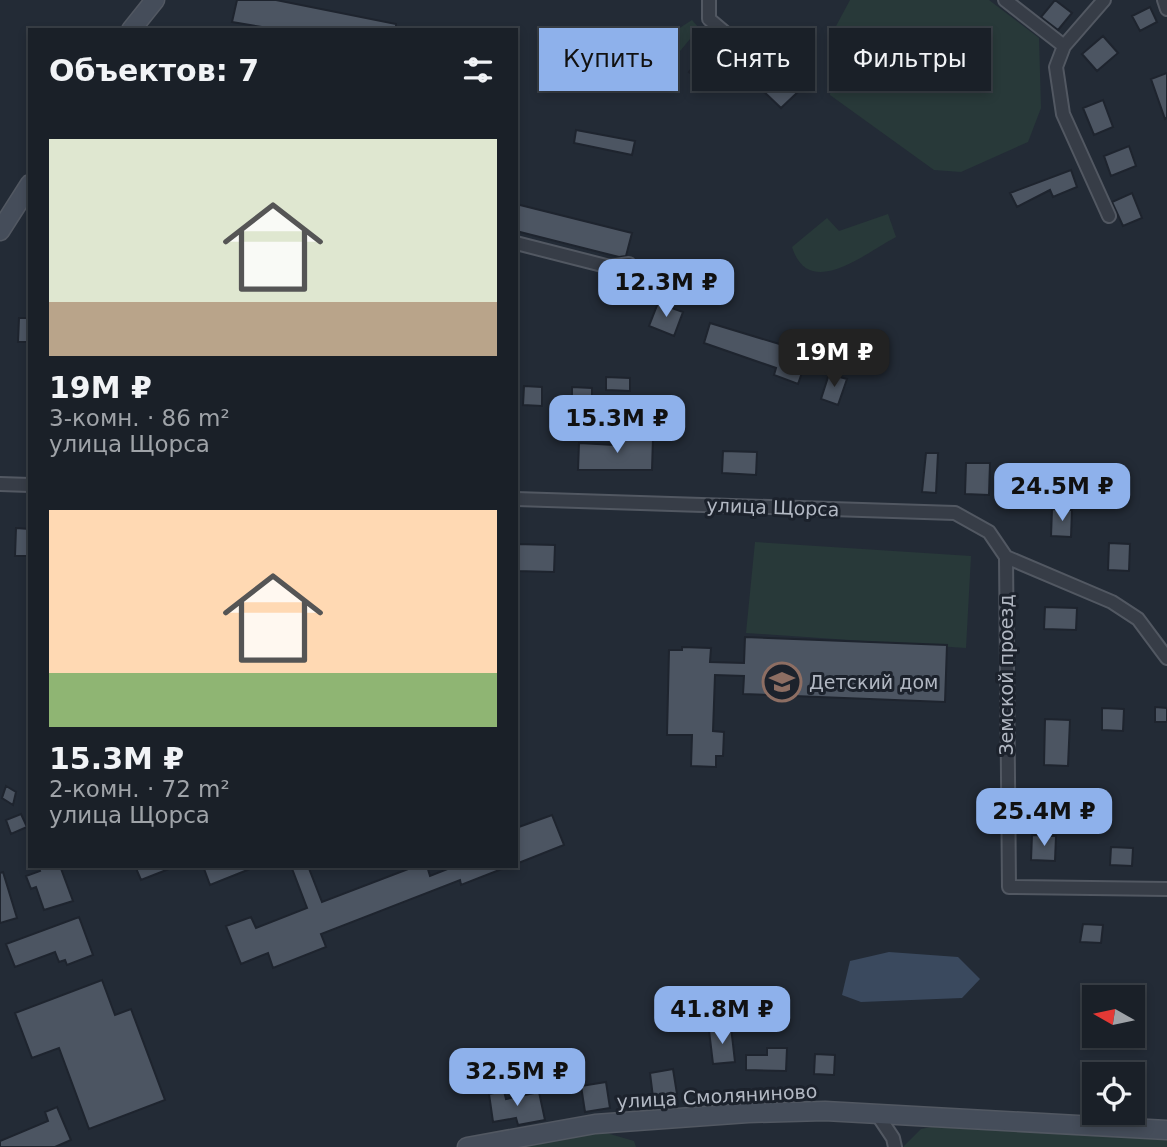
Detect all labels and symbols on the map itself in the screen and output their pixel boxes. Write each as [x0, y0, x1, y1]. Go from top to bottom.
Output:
pin: 12.3M ₽ [601, 260, 731, 319]
pin: 19M ₽ [785, 330, 883, 389]
pin: 15.3M ₽ [552, 396, 682, 455]
pin: 24.5M ₽ [997, 463, 1127, 523]
street label: улица Щорса [706, 494, 840, 520]
street label: Земской проезд [995, 594, 1017, 756]
school or university icon: Детский дом [761, 661, 803, 703]
place label: Детский дом [809, 671, 938, 693]
pin: 25.4M ₽ [979, 788, 1109, 848]
north arrow [1082, 985, 1144, 1048]
pin: 41.8M ₽ [657, 986, 787, 1046]
pin: 32.5M ₽ [452, 1048, 582, 1108]
street label: улица Смоляниново [616, 1080, 818, 1112]

